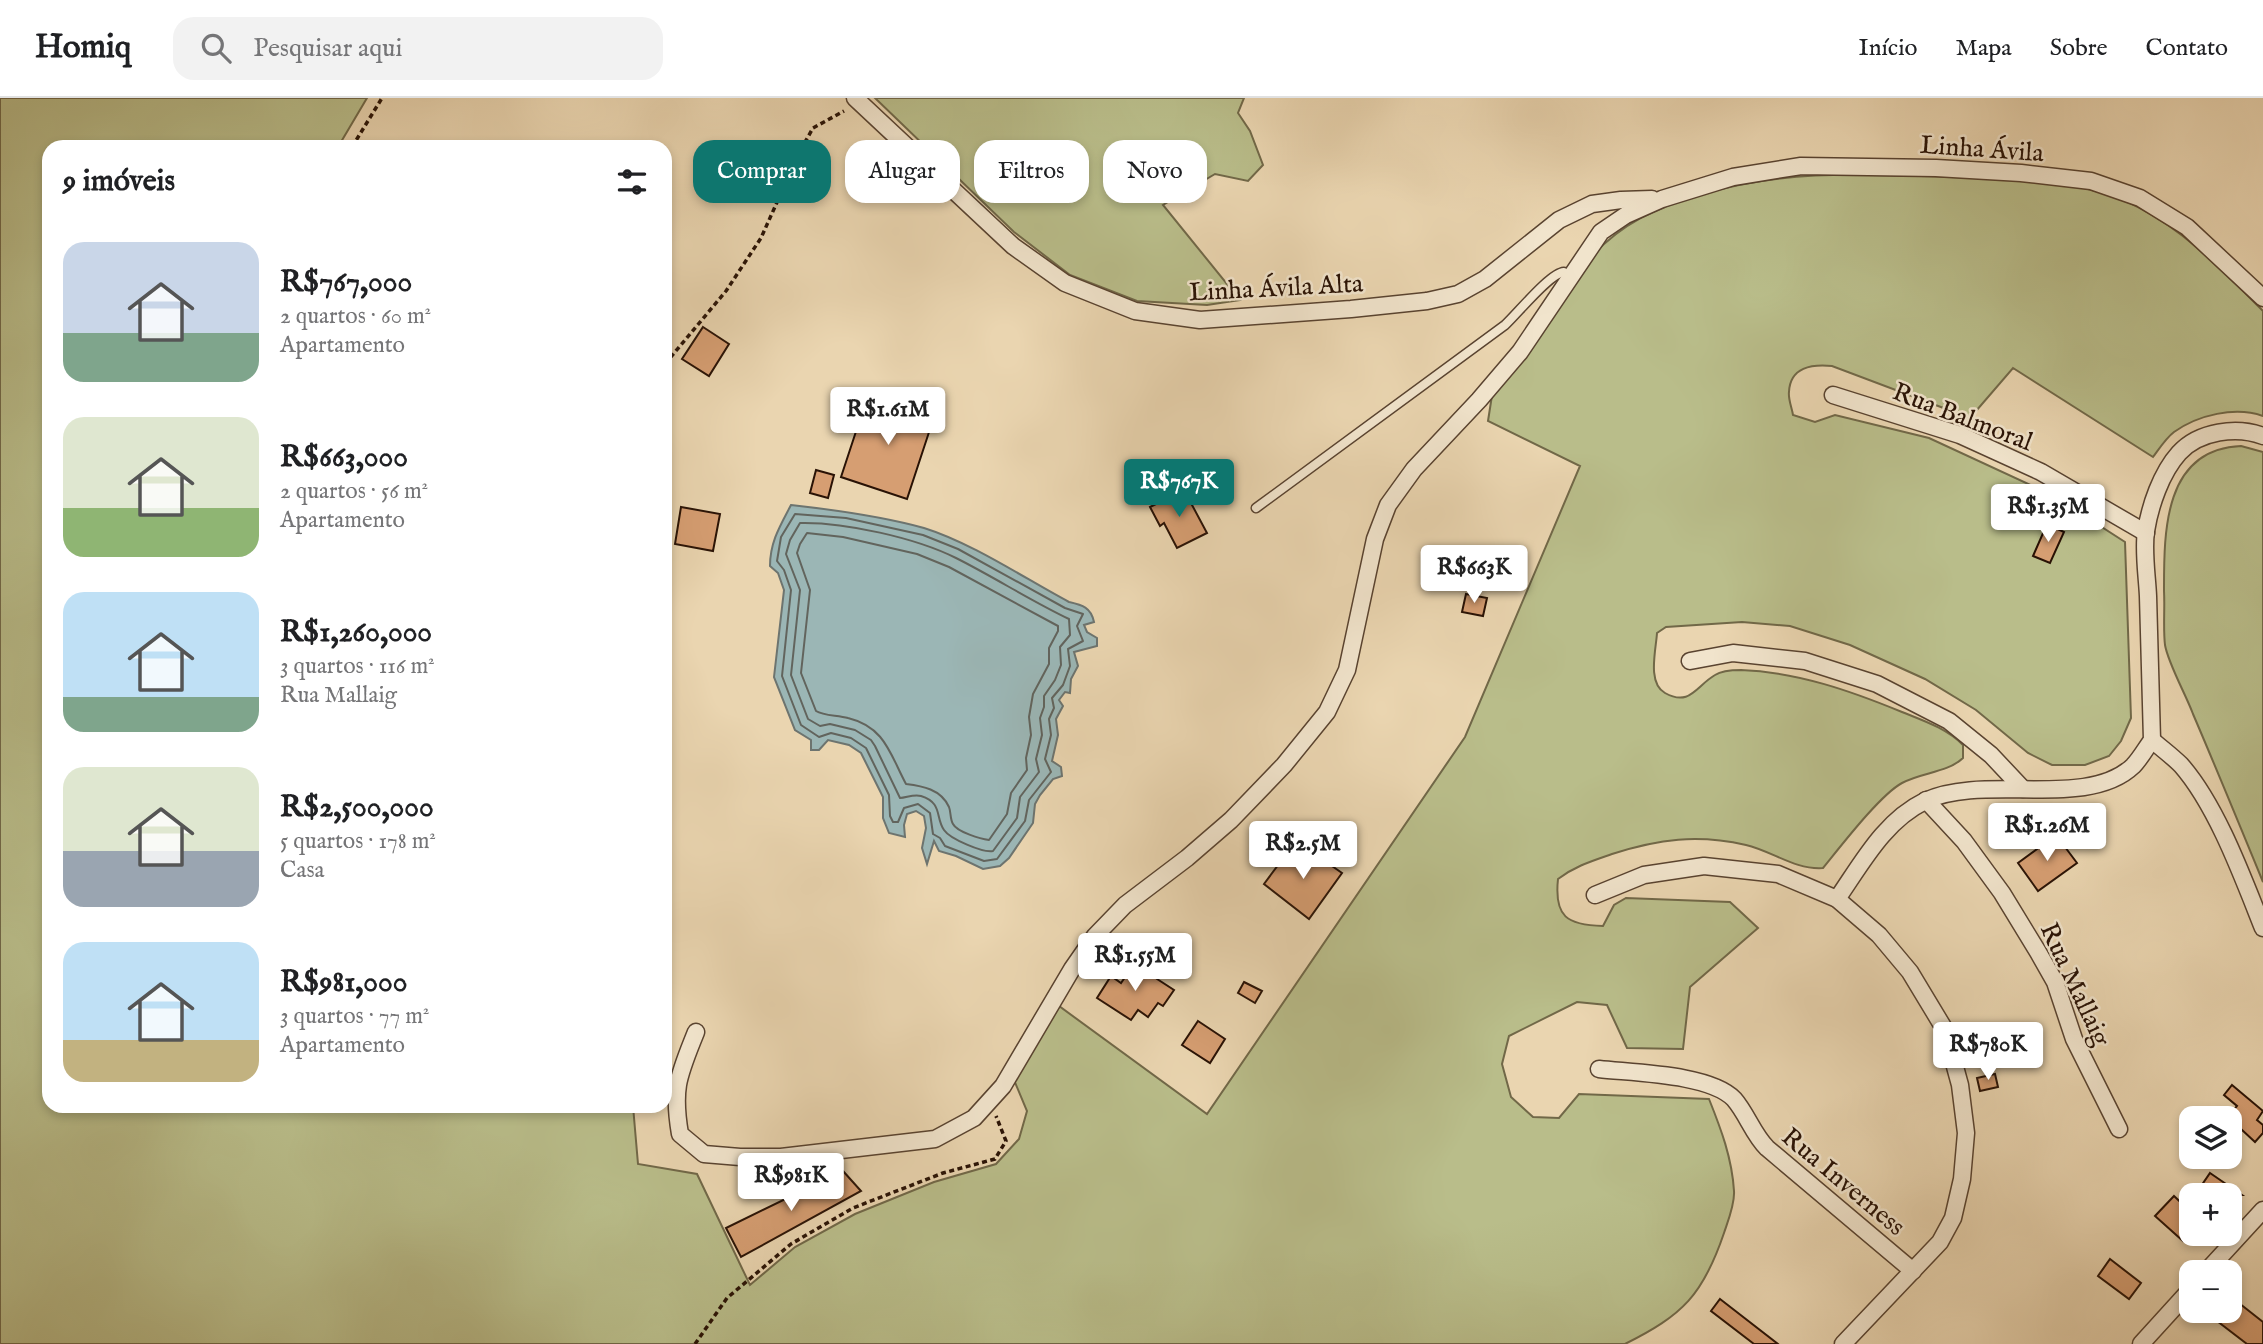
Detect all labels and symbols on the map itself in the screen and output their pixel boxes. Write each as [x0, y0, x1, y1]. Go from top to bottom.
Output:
street label: Linha Ávila [1919, 129, 2046, 170]
street label: Linha Ávila Alta [1188, 267, 1365, 310]
street label: Rua Balmoral [1888, 376, 2038, 460]
pin: R$1.61M [823, 388, 953, 447]
pin: R$767K [1122, 460, 1236, 519]
pin: R$1.35M [1983, 484, 2113, 544]
pin: R$663K [1417, 546, 1531, 605]
pin: R$1.26M [1982, 804, 2112, 863]
pin: R$2.5M [1246, 822, 1360, 881]
street label: Rua Mallaig [2032, 918, 2118, 1052]
pin: R$1.55M [1070, 934, 1200, 993]
pin: R$780K [1931, 1023, 2045, 1082]
street label: Rua Inverness [1774, 1121, 1912, 1244]
pin: R$981K [734, 1154, 848, 1213]

